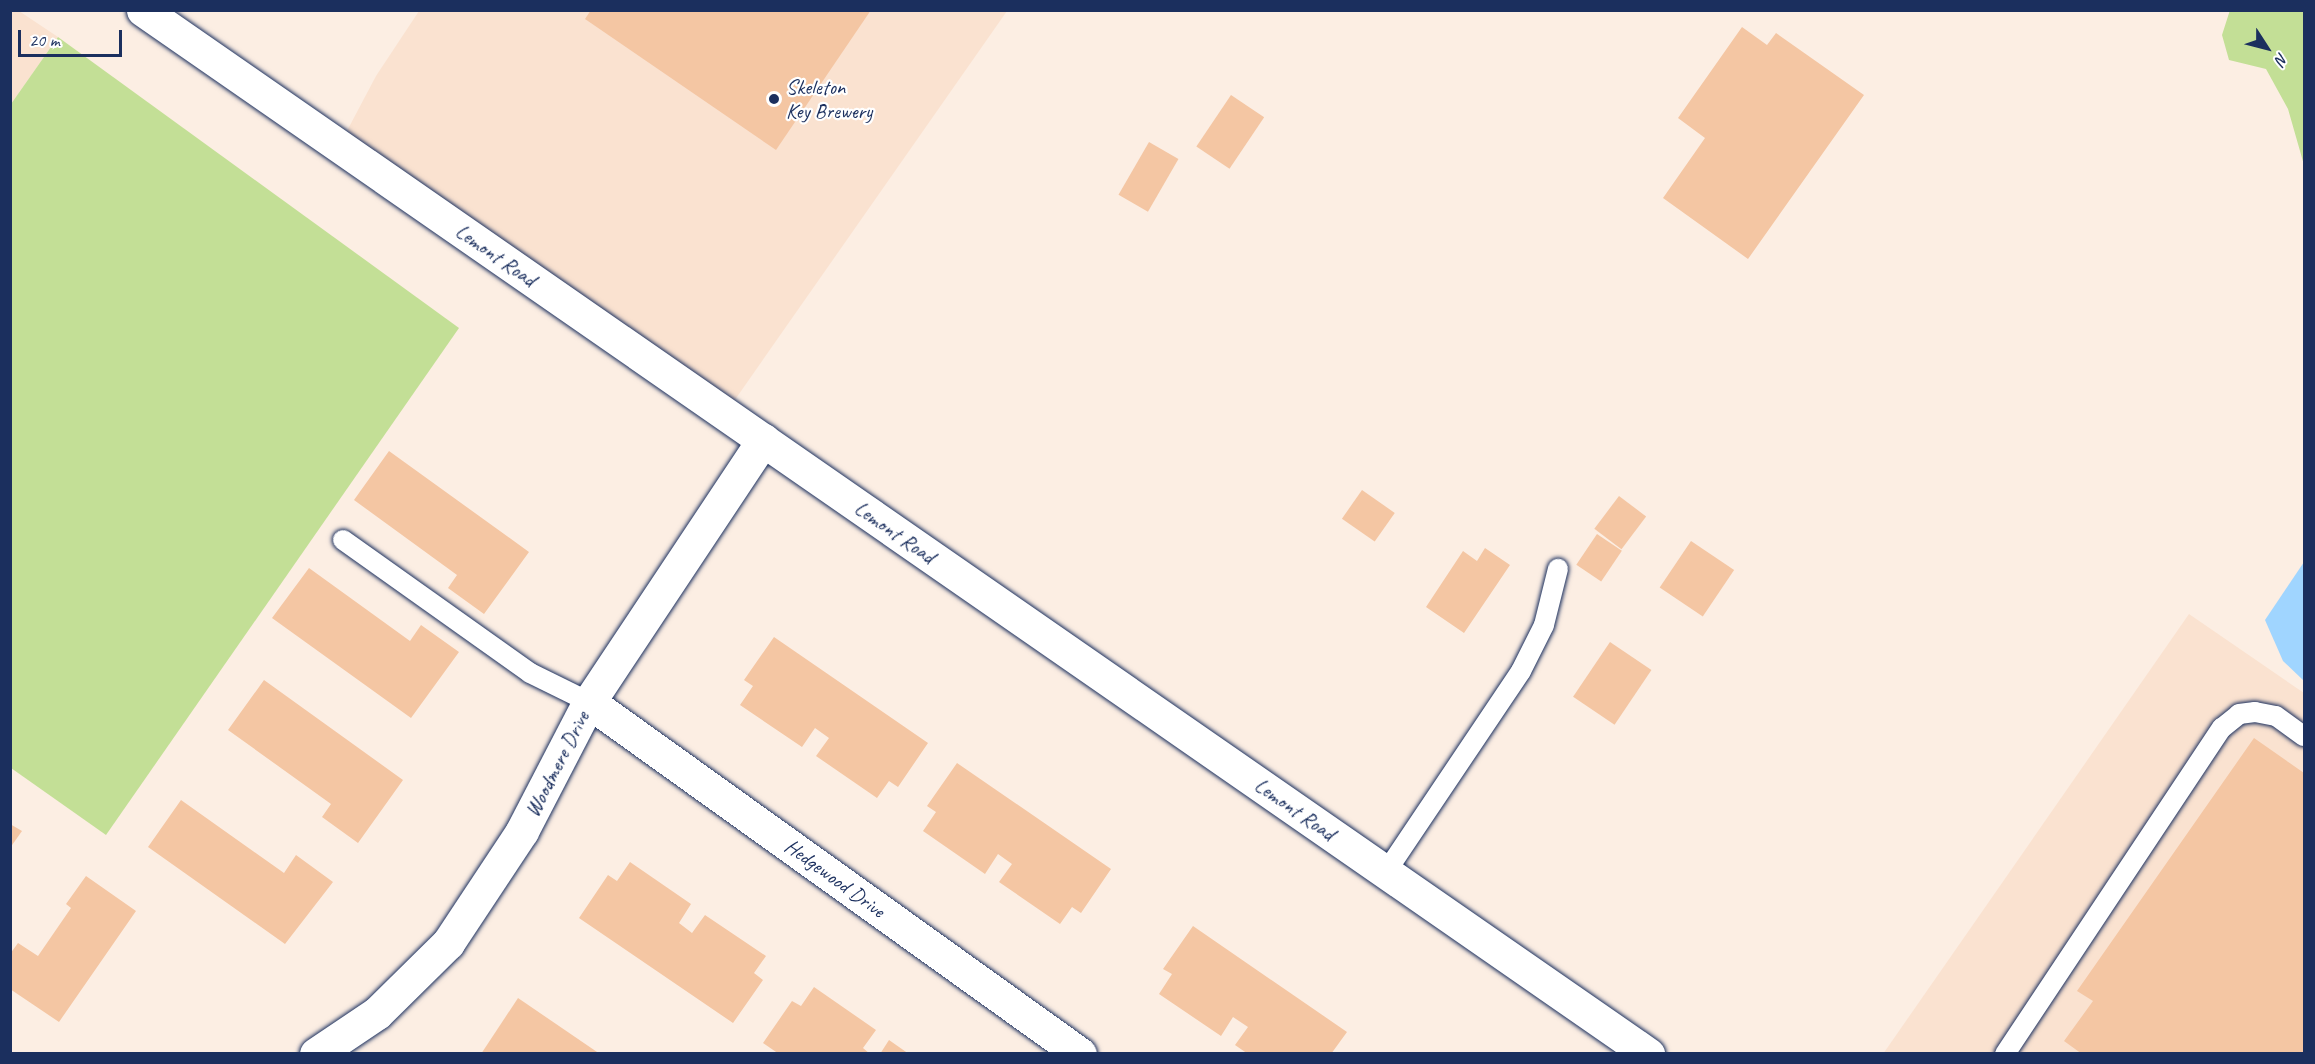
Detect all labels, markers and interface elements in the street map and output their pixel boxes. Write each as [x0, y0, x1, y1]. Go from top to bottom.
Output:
scale bar [21, 18, 124, 56]
north arrow [2237, 18, 2297, 78]
text: 20 m [29, 29, 60, 51]
text: N [2271, 49, 2293, 68]
place label: Skeleton Key Brewery [786, 74, 872, 124]
marker: Skeleton Key Brewery [767, 92, 781, 106]
street label: Lemont Road [451, 218, 541, 292]
street label: Lemont Road [850, 495, 940, 569]
street label: Woodmere Drive [520, 707, 594, 821]
street label: Lemont Road [1250, 772, 1340, 846]
street label: Hedgewood Drive [780, 833, 890, 923]

